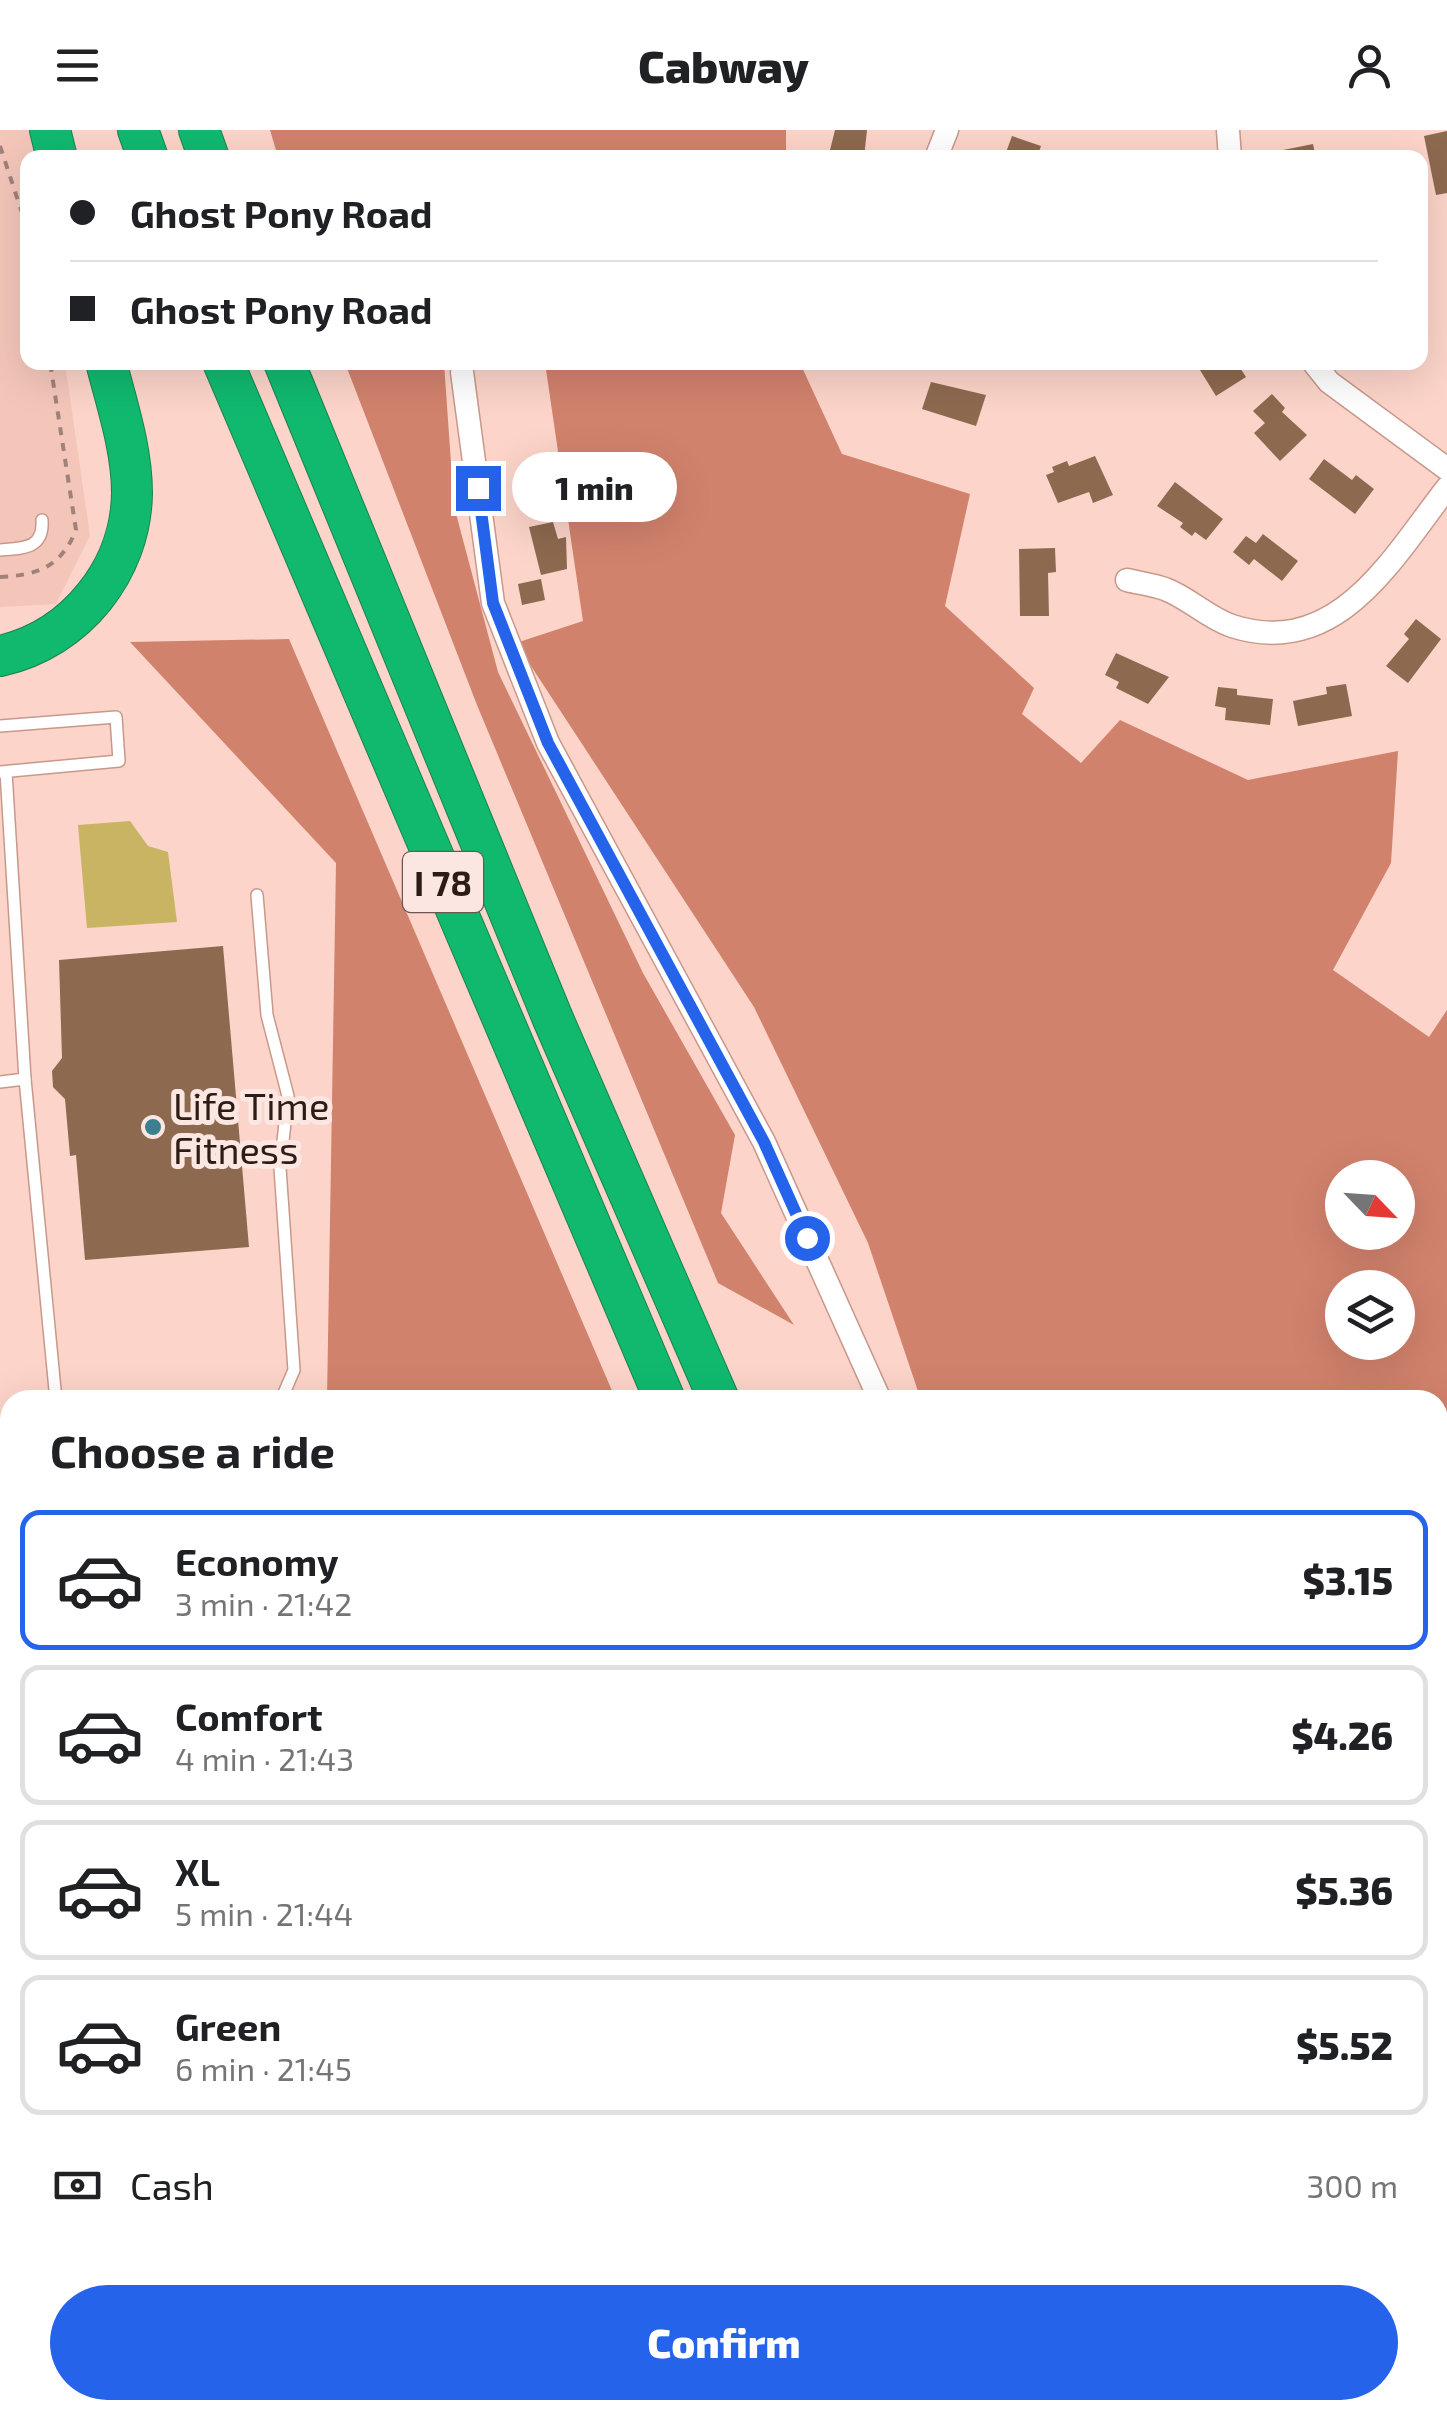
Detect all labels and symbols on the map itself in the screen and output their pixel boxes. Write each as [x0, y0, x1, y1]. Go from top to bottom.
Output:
callout: 1 min [513, 453, 678, 523]
route end [456, 466, 501, 511]
road number: I 78 [403, 852, 483, 912]
place label: Life Time Fitness [173, 1082, 329, 1172]
marker: Life Time Fitness [142, 1116, 164, 1138]
north arrow [1325, 1160, 1415, 1250]
route start [785, 1216, 830, 1261]

